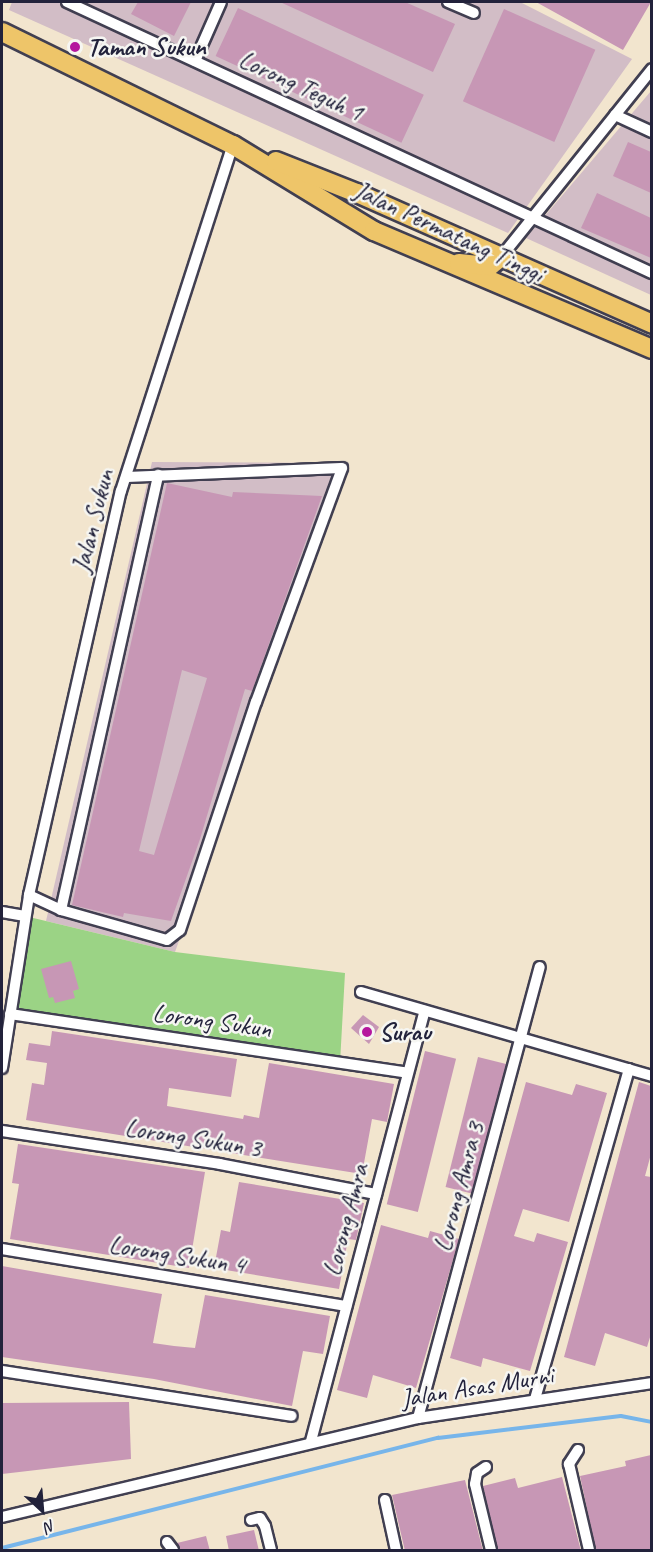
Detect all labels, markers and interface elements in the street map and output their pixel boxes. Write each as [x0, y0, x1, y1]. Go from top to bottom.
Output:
place label: Taman Sukun [87, 31, 205, 63]
marker: Taman Sukun [68, 40, 82, 54]
street label: Lorong Teguh 1 [234, 44, 368, 128]
street label: Jalan Permatang Tinggi [349, 174, 549, 290]
street label: Jalan Sukun [65, 466, 121, 576]
street label: Lorong Sukun [151, 997, 273, 1045]
place label: Surau [379, 1016, 431, 1048]
marker: Surau [360, 1025, 374, 1039]
street label: Lorong Sukun 3 [123, 1112, 263, 1164]
street label: Lorong Amra 3 [427, 1119, 491, 1255]
street label: Lorong Amra [316, 1161, 376, 1279]
street label: Lorong Sukun 4 [107, 1229, 247, 1281]
street label: Jalan Asas Murni [398, 1360, 556, 1414]
north arrow [12, 1480, 72, 1540]
text: N [41, 1515, 59, 1537]

